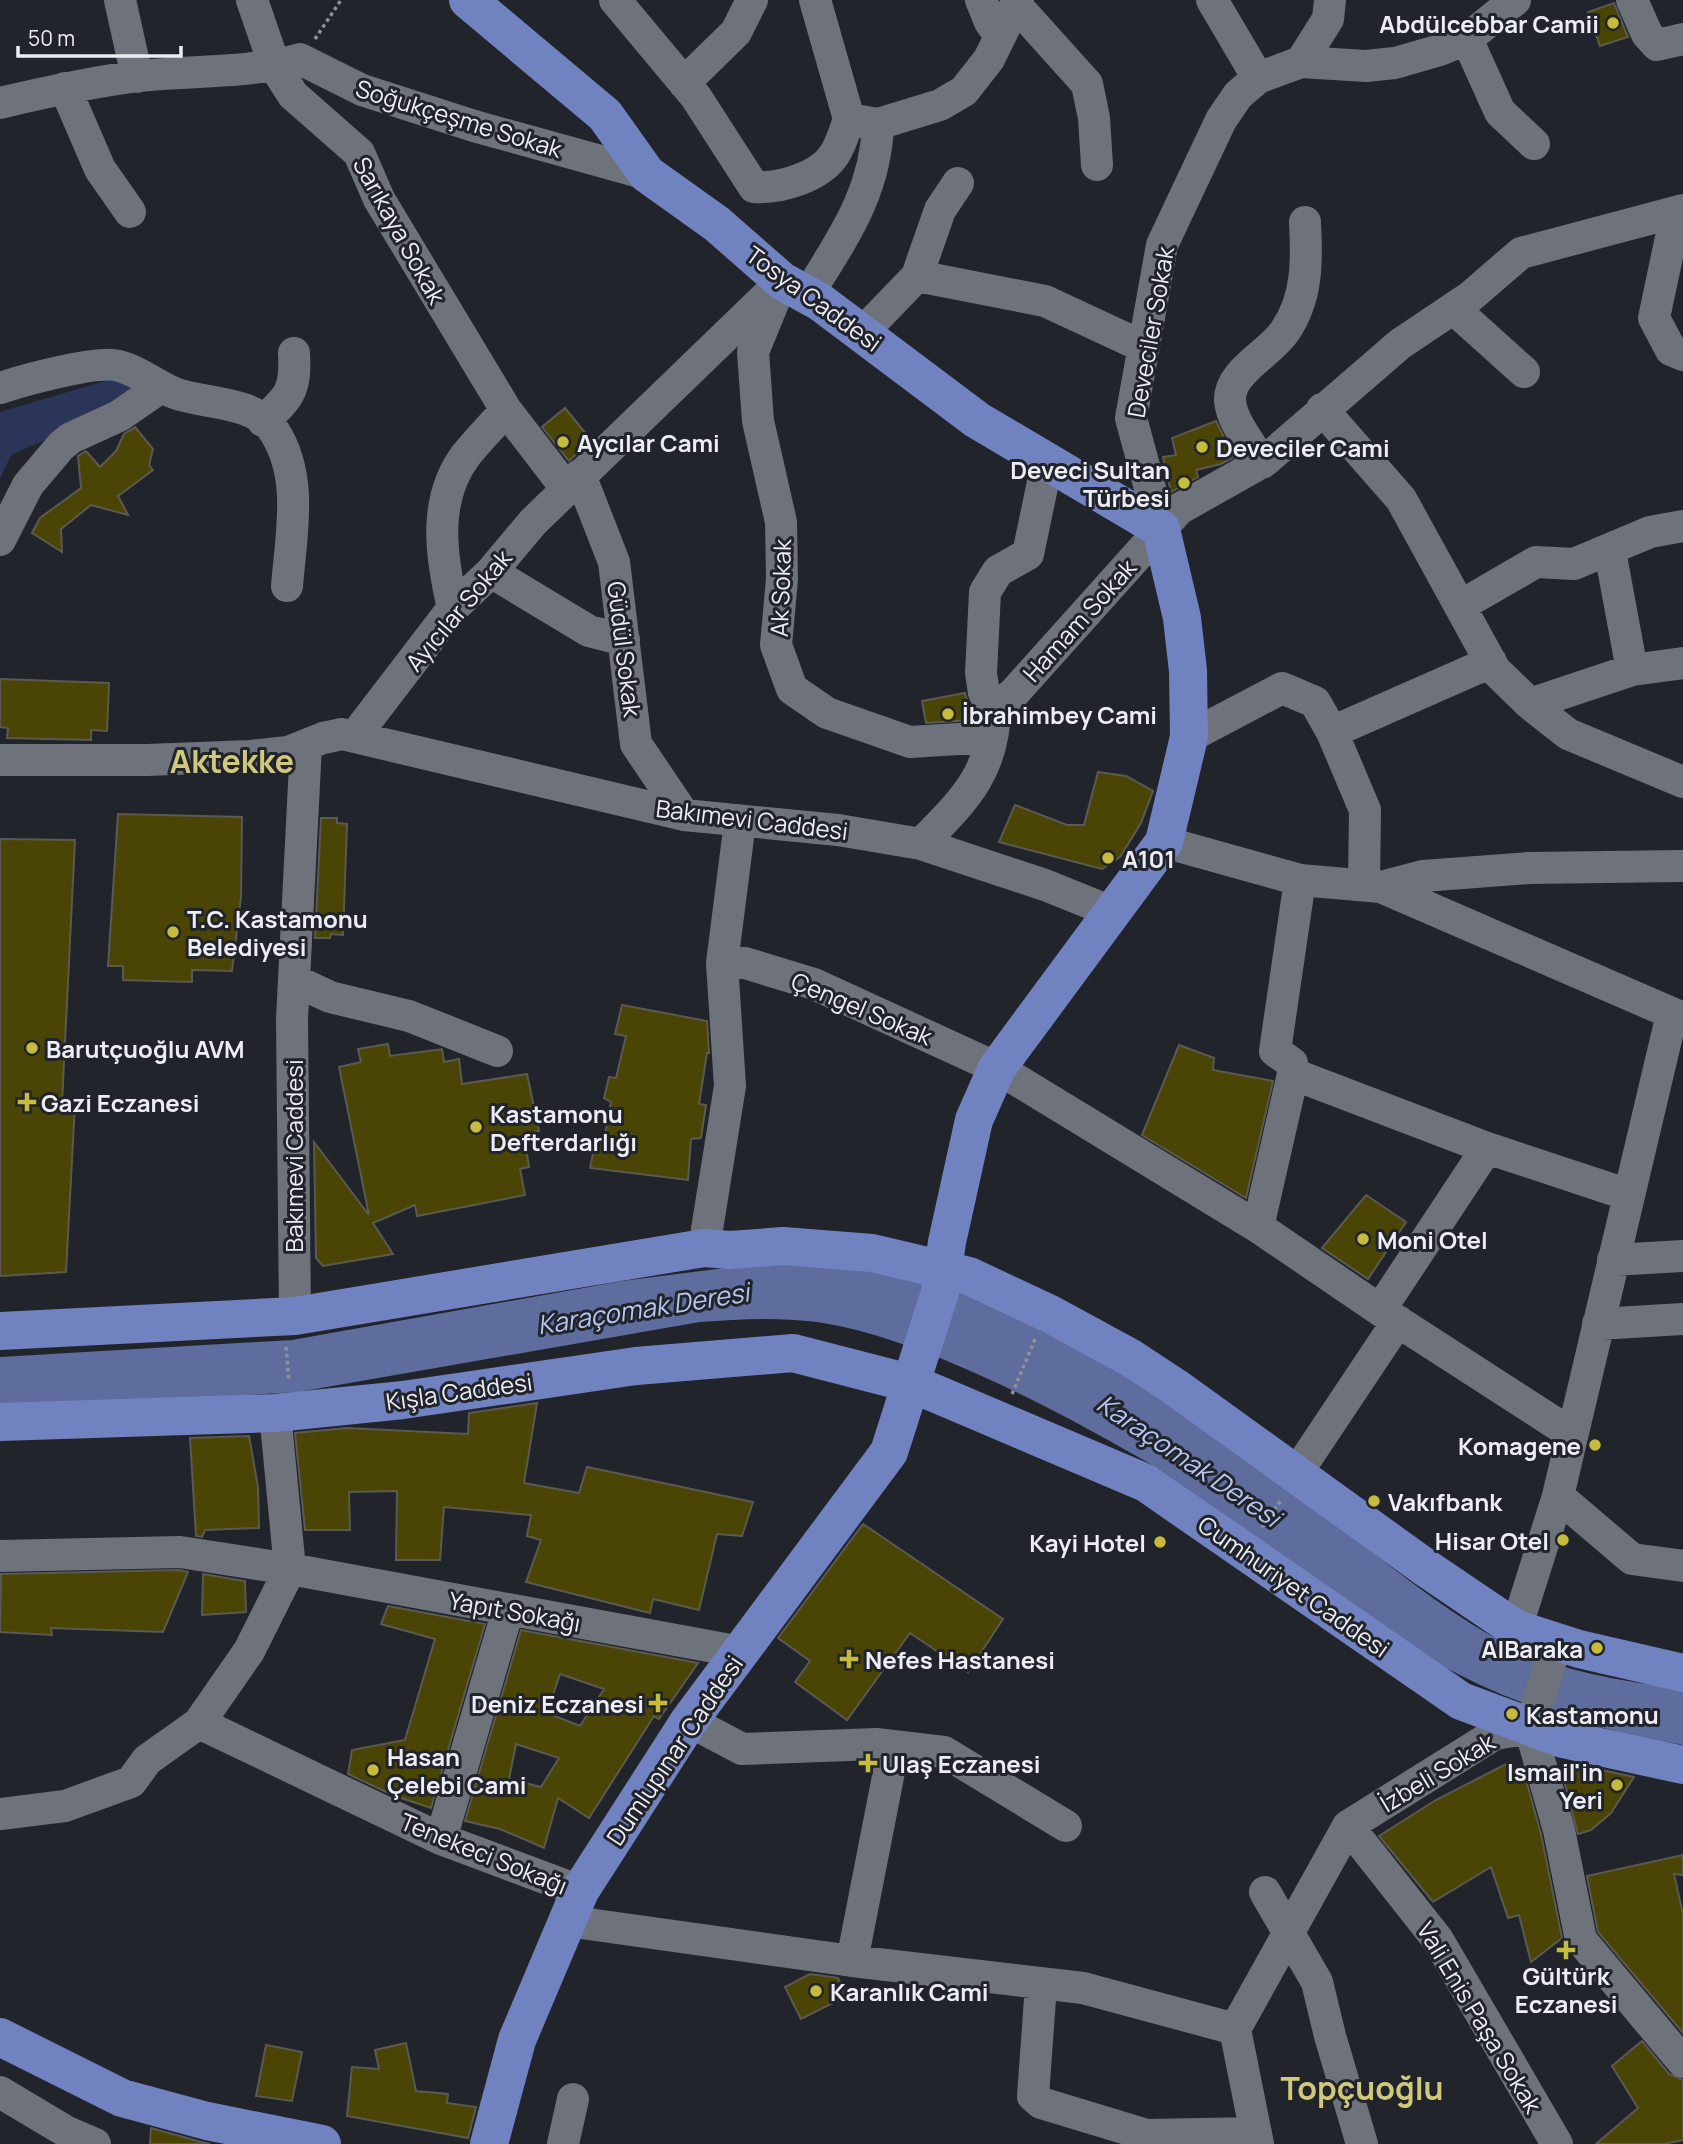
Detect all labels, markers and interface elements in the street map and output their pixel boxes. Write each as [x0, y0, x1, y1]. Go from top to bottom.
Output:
place label: Abdülcebbar Camii [1379, 7, 1599, 40]
scale bar [18, 14, 180, 58]
marker: Abdülcebbar Camii [1605, 15, 1621, 31]
text: 50 m [28, 24, 75, 52]
street label: Soğukçeşme Sokak [352, 71, 567, 165]
street label: Sarıkaya Sokak [346, 151, 455, 310]
street label: Tosya Caddesi [740, 238, 888, 358]
street label: Deveciler Sokak [1119, 243, 1181, 420]
place label: Aycılar Cami [577, 426, 720, 459]
place label: Deveciler Cami [1216, 431, 1390, 464]
marker: Aycılar Cami [555, 434, 571, 450]
marker: Deveciler Cami [1194, 439, 1210, 455]
place label: Deveci Sultan Türbesi [1010, 453, 1170, 514]
marker: Deveci Sultan Türbesi [1176, 475, 1192, 491]
street label: Ak Sokak [762, 537, 798, 638]
street label: Ayıcılar Sokak [397, 541, 519, 678]
street label: Hamam Sokak [1015, 551, 1144, 689]
street label: Güdül Sokak [600, 579, 650, 720]
place label: İbrahimbey Cami [962, 698, 1157, 731]
marker: İbrahimbey Cami [940, 706, 956, 722]
district label: Aktekke [170, 739, 294, 783]
street label: Bakımevi Caddesi [654, 791, 850, 847]
place label: A101 [1122, 842, 1175, 875]
marker: A101 [1100, 850, 1116, 866]
place label: T.C. Kastamonu Belediyesi [187, 902, 368, 963]
marker: T.C. Kastamonu Belediyesi [165, 924, 181, 940]
street label: Çengel Sokak [787, 964, 938, 1053]
place label: Barutçuoğlu AVM [46, 1032, 245, 1065]
marker: Barutçuoğlu AVM [24, 1040, 40, 1056]
street label: Bakımevi Caddesi [277, 1059, 310, 1253]
place label: Gazi Eczanesi [41, 1086, 199, 1119]
marker: Gazi Eczanesi [19, 1094, 35, 1110]
place label: Kastamonu Defterdarlığı [490, 1097, 637, 1158]
marker: Kastamonu Defterdarlığı [468, 1119, 484, 1135]
place label: Moni Otel [1377, 1223, 1488, 1256]
marker: Moni Otel [1355, 1231, 1371, 1247]
water label: Karaçomak Deresi [535, 1273, 754, 1343]
street label: Kışla Caddesi [384, 1364, 534, 1418]
water label: Karaçomak Deresi [1090, 1385, 1290, 1536]
place label: Komagene [1458, 1429, 1581, 1462]
marker: Komagene [1587, 1437, 1603, 1453]
place label: Vakıfbank [1388, 1485, 1503, 1518]
marker: Vakıfbank [1366, 1493, 1382, 1509]
street label: Cumhuriyet Caddesi [1192, 1508, 1396, 1664]
place label: Hisar Otel [1435, 1524, 1549, 1557]
place label: Kayi Hotel [1029, 1526, 1146, 1559]
marker: Hisar Otel [1555, 1532, 1571, 1548]
marker: Kayi Hotel [1152, 1534, 1168, 1550]
street label: Yapıt Sokağı [447, 1583, 583, 1639]
place label: AlBaraka [1481, 1632, 1583, 1665]
marker: AlBaraka [1589, 1640, 1605, 1656]
place label: Nefes Hastanesi [865, 1643, 1055, 1676]
street label: Dumlupınar Caddesi [598, 1648, 750, 1852]
marker: Nefes Hastanesi [839, 1649, 859, 1669]
place label: Deniz Eczanesi [471, 1687, 644, 1720]
marker: Deniz Eczanesi [650, 1695, 666, 1711]
place label: Kastamonu [1526, 1698, 1659, 1731]
marker: Kastamonu [1504, 1706, 1520, 1722]
street label: İzbeli Sokak [1373, 1724, 1502, 1819]
place label: Hasan Çelebi Cami [387, 1740, 527, 1801]
place label: Ulaş Eczanesi [882, 1747, 1040, 1780]
marker: Ulaş Eczanesi [860, 1755, 876, 1771]
place label: Ismail'in Yeri [1507, 1755, 1603, 1816]
marker: Hasan Çelebi Cami [365, 1762, 381, 1778]
marker: Ismail'in Yeri [1609, 1777, 1625, 1793]
street label: Tenekeci Sokağı [396, 1804, 572, 1902]
street label: Vali Enis Paşa Sokak [1410, 1915, 1551, 2120]
marker: Gültürk Eczanesi [1558, 1942, 1574, 1958]
place label: Gültürk Eczanesi [1515, 1959, 1617, 2020]
place label: Karanlık Cami [830, 1975, 989, 2008]
marker: Karanlık Cami [808, 1983, 824, 1999]
district label: Topçuoğlu [1280, 2066, 1444, 2110]

